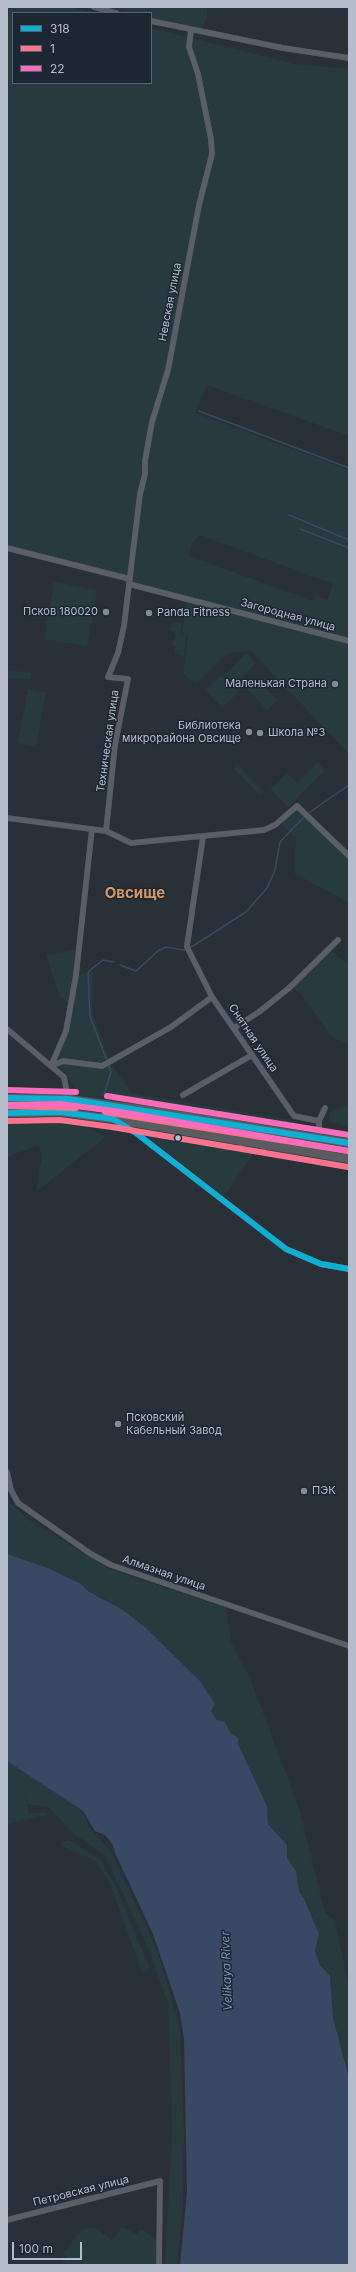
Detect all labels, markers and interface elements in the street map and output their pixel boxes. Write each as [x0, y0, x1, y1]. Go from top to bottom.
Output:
legend [12, 12, 152, 84]
text: 318 [50, 21, 70, 36]
text: 1 [50, 41, 55, 56]
text: 22 [50, 61, 65, 76]
street label: Невская улица [156, 262, 184, 342]
street label: Загородная улица [239, 596, 337, 634]
place label: Псков 180020 [23, 605, 98, 619]
place label: Panda Fitness [157, 606, 230, 620]
marker: Псков 180020 [101, 607, 111, 617]
marker: Panda Fitness [144, 608, 154, 618]
place label: Маленькая Страна [225, 677, 327, 691]
marker: Маленькая Страна [330, 679, 340, 689]
street label: Техническая улица [94, 689, 122, 793]
place label: Библиотека микрорайона Овсище [122, 719, 241, 745]
place label: Школа №3 [268, 726, 325, 740]
marker: Библиотека микрорайона Овсище [244, 727, 254, 737]
marker: Школа №3 [255, 728, 265, 738]
district label: Овсище [105, 884, 165, 902]
street label: Снятная улица [225, 1002, 281, 1074]
unlabelled marker [173, 1133, 183, 1143]
place label: Псковский Кабельный Завод [126, 1411, 222, 1437]
marker: Псковский Кабельный Завод [113, 1419, 123, 1429]
place label: ПЭК [312, 1484, 336, 1498]
marker: ПЭК [299, 1486, 309, 1496]
street label: Алмазная улица [121, 1553, 207, 1593]
water label: Velikaya River [218, 1931, 236, 2011]
street label: Петровская улица [32, 2173, 130, 2209]
scale bar [14, 2234, 84, 2260]
text: 100 m [19, 2241, 53, 2256]

